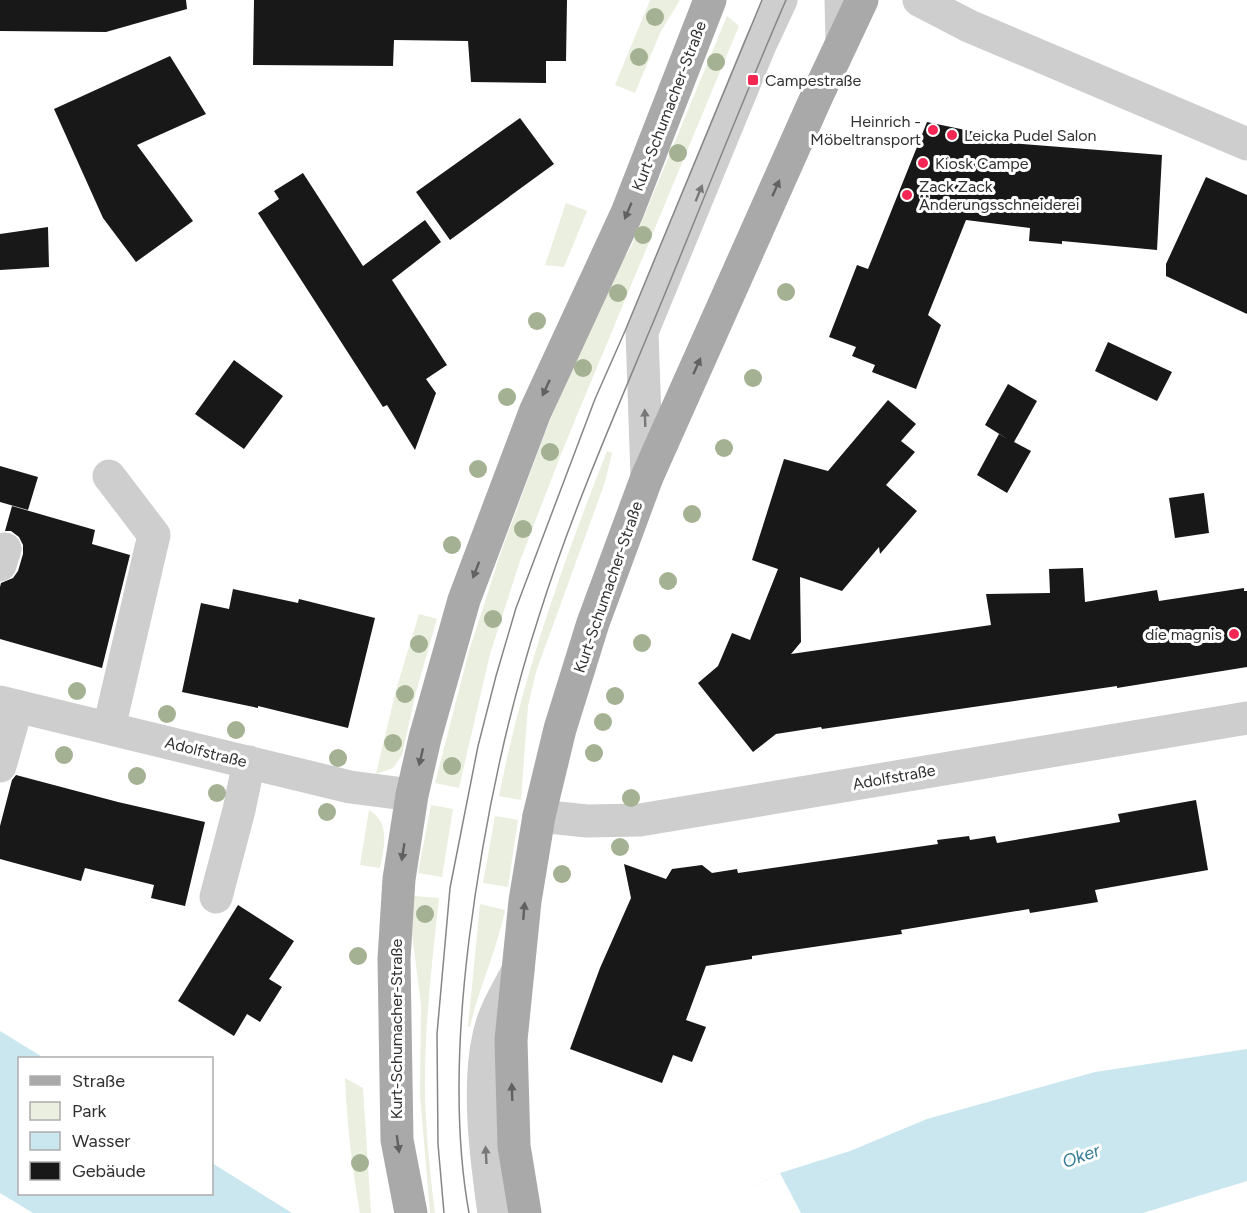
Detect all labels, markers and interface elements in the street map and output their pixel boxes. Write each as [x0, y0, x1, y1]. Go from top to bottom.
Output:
street label: Kurt-Schumacher-Straße [628, 18, 710, 194]
place label: Campestraße [765, 71, 862, 90]
marker: Campestraße [746, 73, 760, 87]
place label: Heinrich - Möbeltransport [810, 112, 921, 149]
marker: Heinrich - Möbeltransport [926, 123, 940, 137]
place label: Leicka Pudel Salon [964, 126, 1097, 145]
marker: Leicka Pudel Salon [945, 128, 959, 142]
place label: Kiosk Campe [935, 154, 1029, 173]
marker: Kiosk Campe [916, 156, 930, 170]
place label: Zack Zack Änderungsschneiderei [919, 177, 1079, 214]
one-way arrow [771, 178, 781, 196]
one-way arrow [694, 183, 704, 201]
marker: Zack Zack Änderungsschneiderei [900, 188, 914, 202]
one-way arrow [623, 202, 632, 220]
one-way arrow [692, 357, 701, 374]
one-way arrow [542, 380, 551, 397]
one-way arrow [641, 409, 650, 428]
street label: Kurt-Schumacher-Straße [570, 498, 646, 675]
one-way arrow [470, 561, 480, 579]
place label: die magnis [1145, 625, 1222, 644]
marker: die magnis [1227, 627, 1241, 641]
street label: Adolfstraße [163, 733, 249, 771]
one-way arrow [415, 748, 425, 766]
street label: Adolfstraße [851, 760, 937, 794]
one-way arrow [398, 843, 407, 862]
one-way arrow [519, 902, 529, 921]
street label: Kurt-Schumacher-Straße [387, 938, 406, 1119]
legend [18, 1057, 213, 1195]
text: Straße [72, 1070, 125, 1092]
one-way arrow [507, 1083, 516, 1102]
text: Park [72, 1100, 107, 1122]
text: Wasser [72, 1130, 130, 1152]
one-way arrow [394, 1134, 403, 1153]
water label: Oker [1059, 1139, 1104, 1173]
one-way arrow [482, 1145, 491, 1164]
text: Gebäude [72, 1160, 146, 1182]

